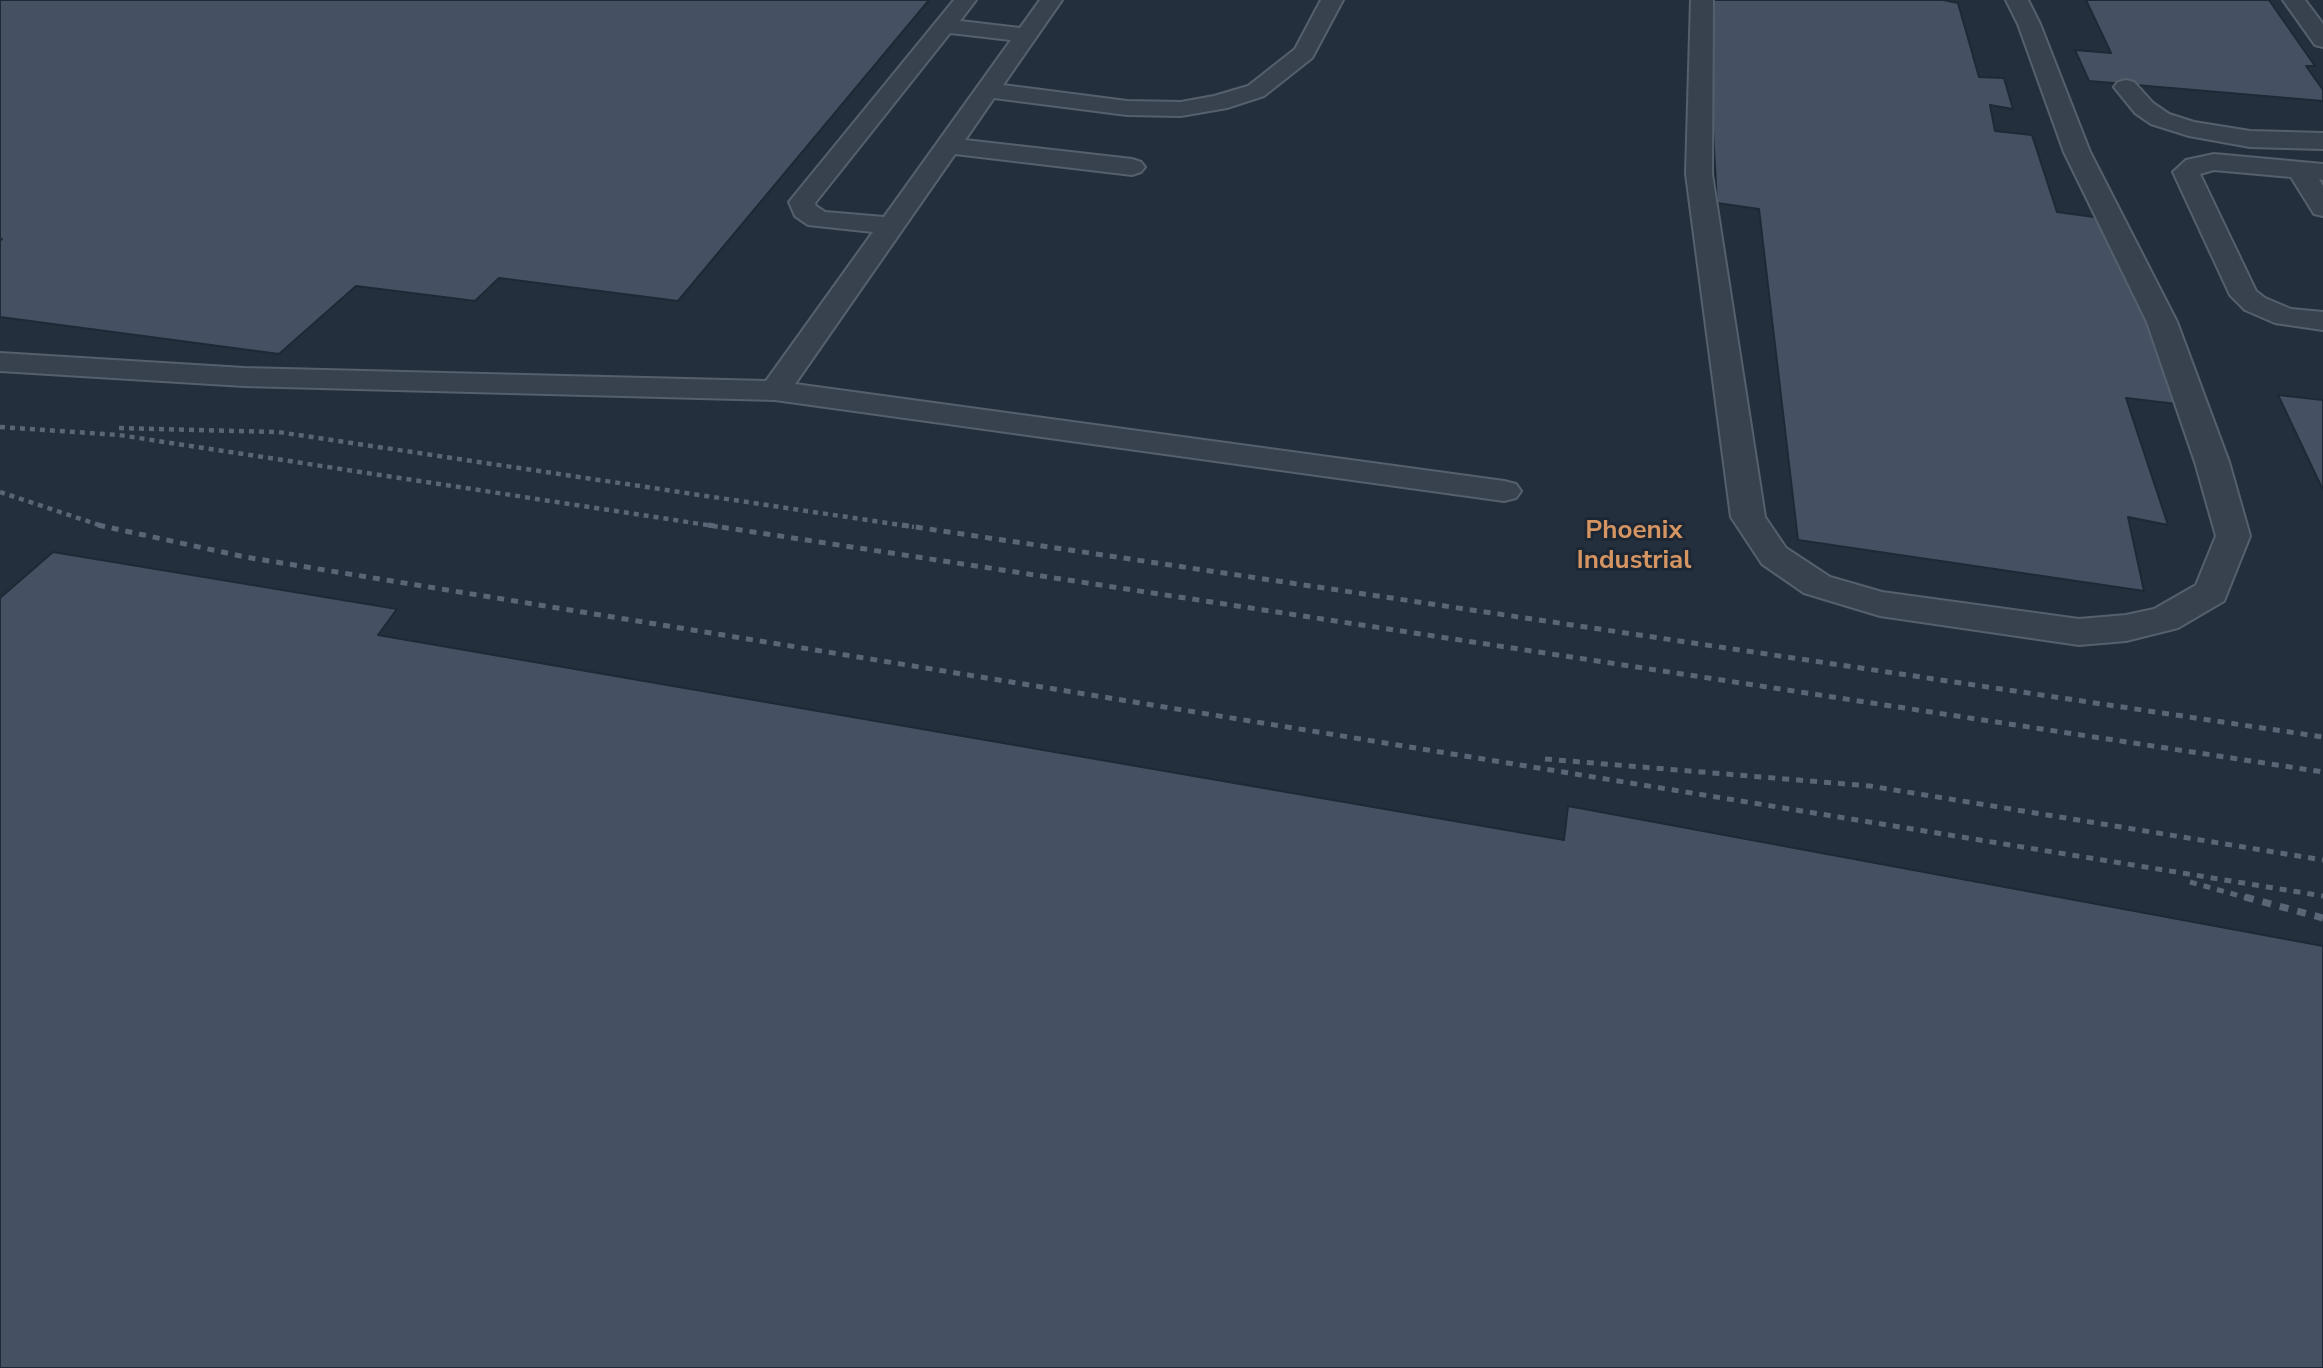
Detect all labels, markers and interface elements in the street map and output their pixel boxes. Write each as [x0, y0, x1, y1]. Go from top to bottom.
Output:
district label: Phoenix Industrial [1576, 516, 1692, 578]

